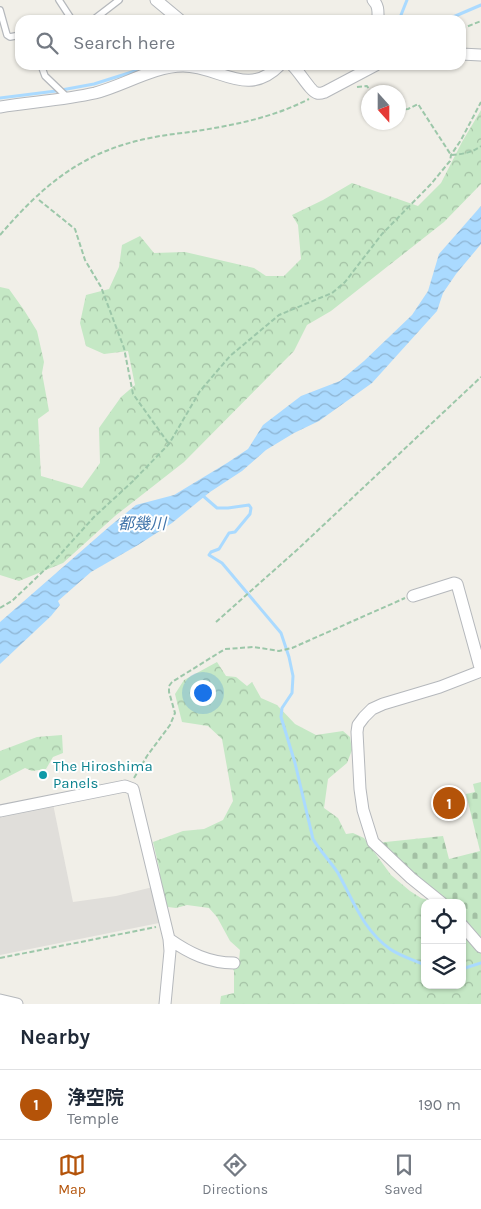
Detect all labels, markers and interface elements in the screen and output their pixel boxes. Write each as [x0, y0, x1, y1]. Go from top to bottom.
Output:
search box [15, 15, 466, 70]
icon: search [33, 29, 61, 57]
text: Search here [73, 32, 175, 54]
north arrow [361, 85, 406, 130]
water label: 都幾川 [118, 514, 168, 533]
your location [190, 680, 216, 706]
place label: The Hiroshima Panels [53, 757, 153, 792]
marker: The Hiroshima Panels [37, 769, 49, 781]
pin: 1 [433, 784, 465, 822]
map controls [421, 899, 466, 989]
button: locate [421, 899, 466, 944]
button: layers [421, 944, 466, 989]
text: Nearby [20, 1025, 90, 1049]
text: 浄空院 [67, 1087, 124, 1109]
text: 1 [33, 1095, 39, 1114]
text: 190 m [418, 1095, 461, 1114]
text: Temple [67, 1109, 119, 1128]
tab: Map [58, 1151, 86, 1198]
tab: Directions [202, 1151, 268, 1198]
tab: Saved [384, 1151, 423, 1198]

